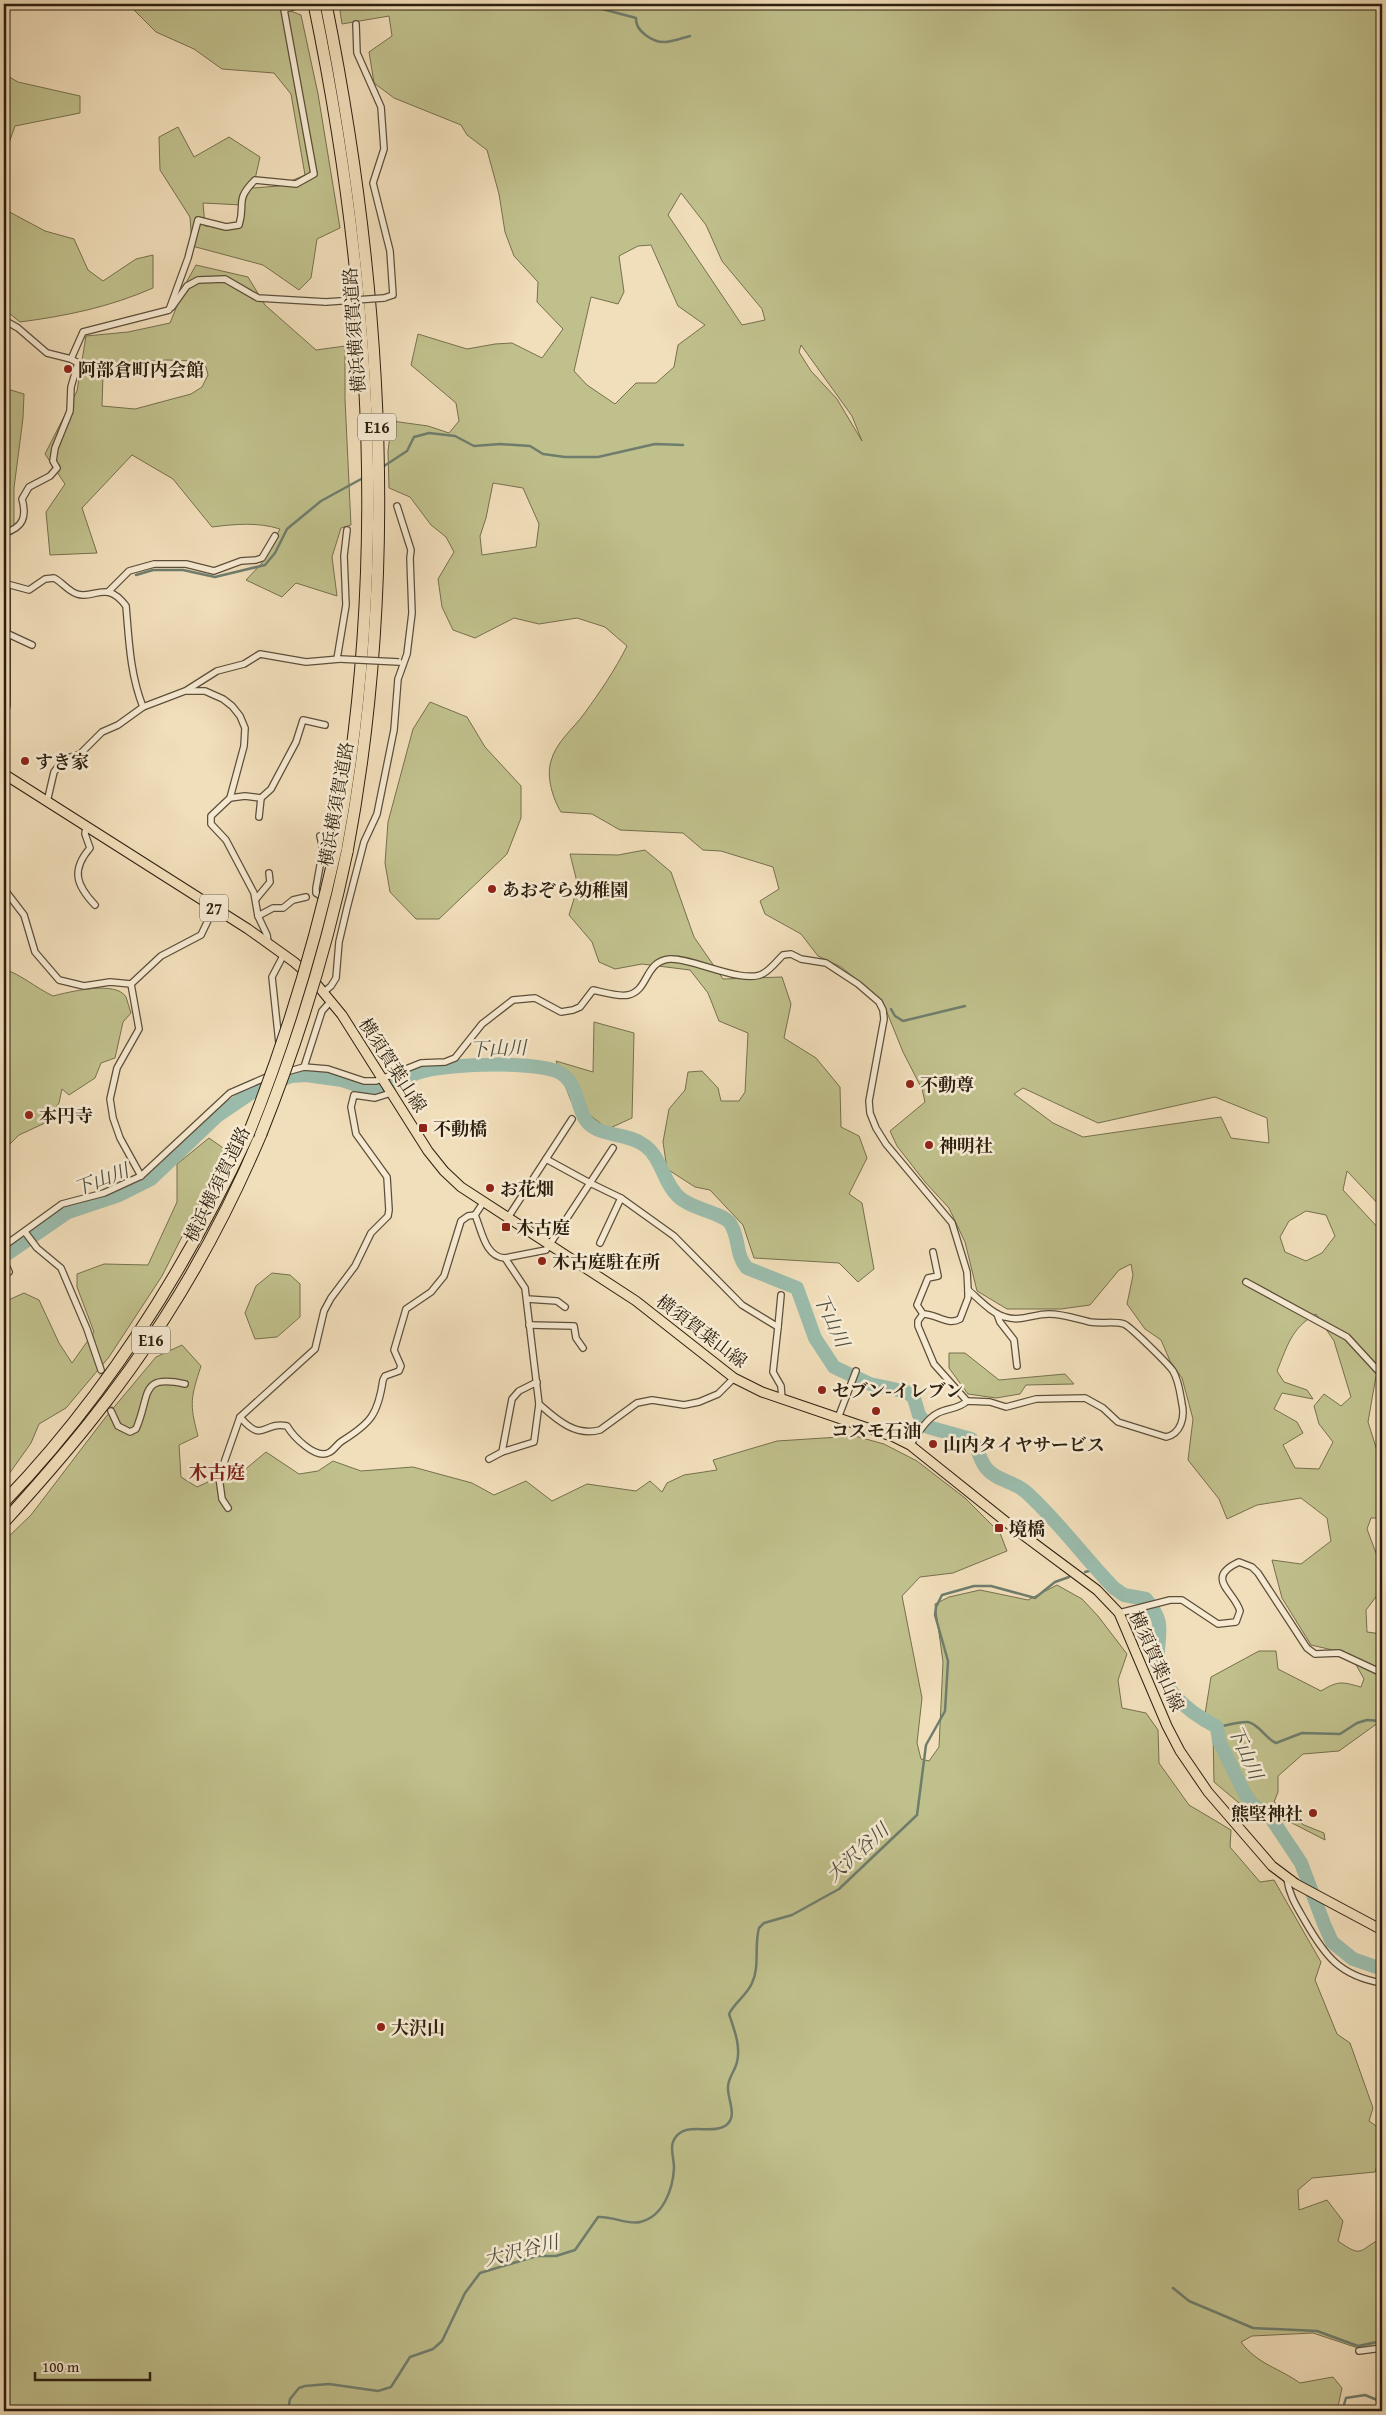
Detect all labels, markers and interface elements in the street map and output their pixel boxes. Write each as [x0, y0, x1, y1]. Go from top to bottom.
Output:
street label: 横浜横須賀道路 [336, 266, 372, 394]
place label: 阿部倉町内会館 [78, 356, 204, 383]
marker: 阿部倉町内会館 [62, 363, 74, 375]
road number: E16 [358, 414, 396, 441]
street label: 横浜横須賀道路 [312, 740, 360, 868]
place label: すき家 [35, 748, 89, 775]
marker: すき家 [19, 755, 31, 767]
place label: あおぞら幼稚園 [502, 876, 628, 903]
marker: あおぞら幼稚園 [486, 883, 498, 895]
road number: 27 [200, 894, 228, 921]
street label: 横須賀葉山線 [352, 1012, 434, 1118]
water label: 下山川 [469, 1033, 529, 1063]
place label: 不動尊 [920, 1071, 974, 1098]
marker: 不動尊 [904, 1078, 916, 1090]
place label: 本円寺 [39, 1102, 93, 1129]
marker: 本円寺 [23, 1109, 35, 1121]
place label: 不動橋 [433, 1115, 487, 1142]
street label: 横浜横須賀道路 [177, 1121, 257, 1247]
marker: 不動橋 [417, 1122, 429, 1134]
place label: 神明社 [939, 1132, 993, 1159]
marker: 神明社 [923, 1139, 935, 1151]
water label: 下山川 [69, 1155, 134, 1202]
place label: お花畑 [500, 1175, 554, 1202]
marker: お花畑 [484, 1182, 496, 1194]
place label: 木古庭 [516, 1214, 570, 1241]
marker: 木古庭 [500, 1221, 512, 1233]
place label: 木古庭駐在所 [552, 1248, 660, 1275]
marker: 木古庭駐在所 [536, 1255, 548, 1267]
street label: 横須賀葉山線 [651, 1288, 753, 1374]
water label: 下山川 [807, 1288, 858, 1354]
road number: E16 [132, 1326, 170, 1354]
place label: セブン-イレブン [832, 1377, 963, 1404]
marker: セブン-イレブン [816, 1384, 828, 1396]
marker: コスモ石油 [870, 1405, 882, 1417]
place label: コスモ石油 [831, 1417, 921, 1444]
place label: 山内タイヤサービス [943, 1431, 1105, 1458]
marker: 山内タイヤサービス [927, 1438, 939, 1450]
district label: 木古庭 [188, 1458, 246, 1486]
place label: 境橋 [1009, 1515, 1045, 1542]
marker: 境橋 [993, 1522, 1005, 1534]
street label: 横須賀葉山線 [1123, 1606, 1191, 1716]
water label: 下山川 [1222, 1720, 1271, 1786]
place label: 熊堅神社 [1231, 1800, 1303, 1827]
marker: 熊堅神社 [1307, 1807, 1319, 1819]
water label: 大沢谷川 [819, 1815, 896, 1888]
place label: 大沢山 [391, 2014, 445, 2041]
marker: 大沢山 [375, 2021, 387, 2033]
water label: 大沢谷川 [481, 2227, 563, 2273]
scale bar [35, 2350, 150, 2382]
text: 100 m [42, 2356, 80, 2377]

